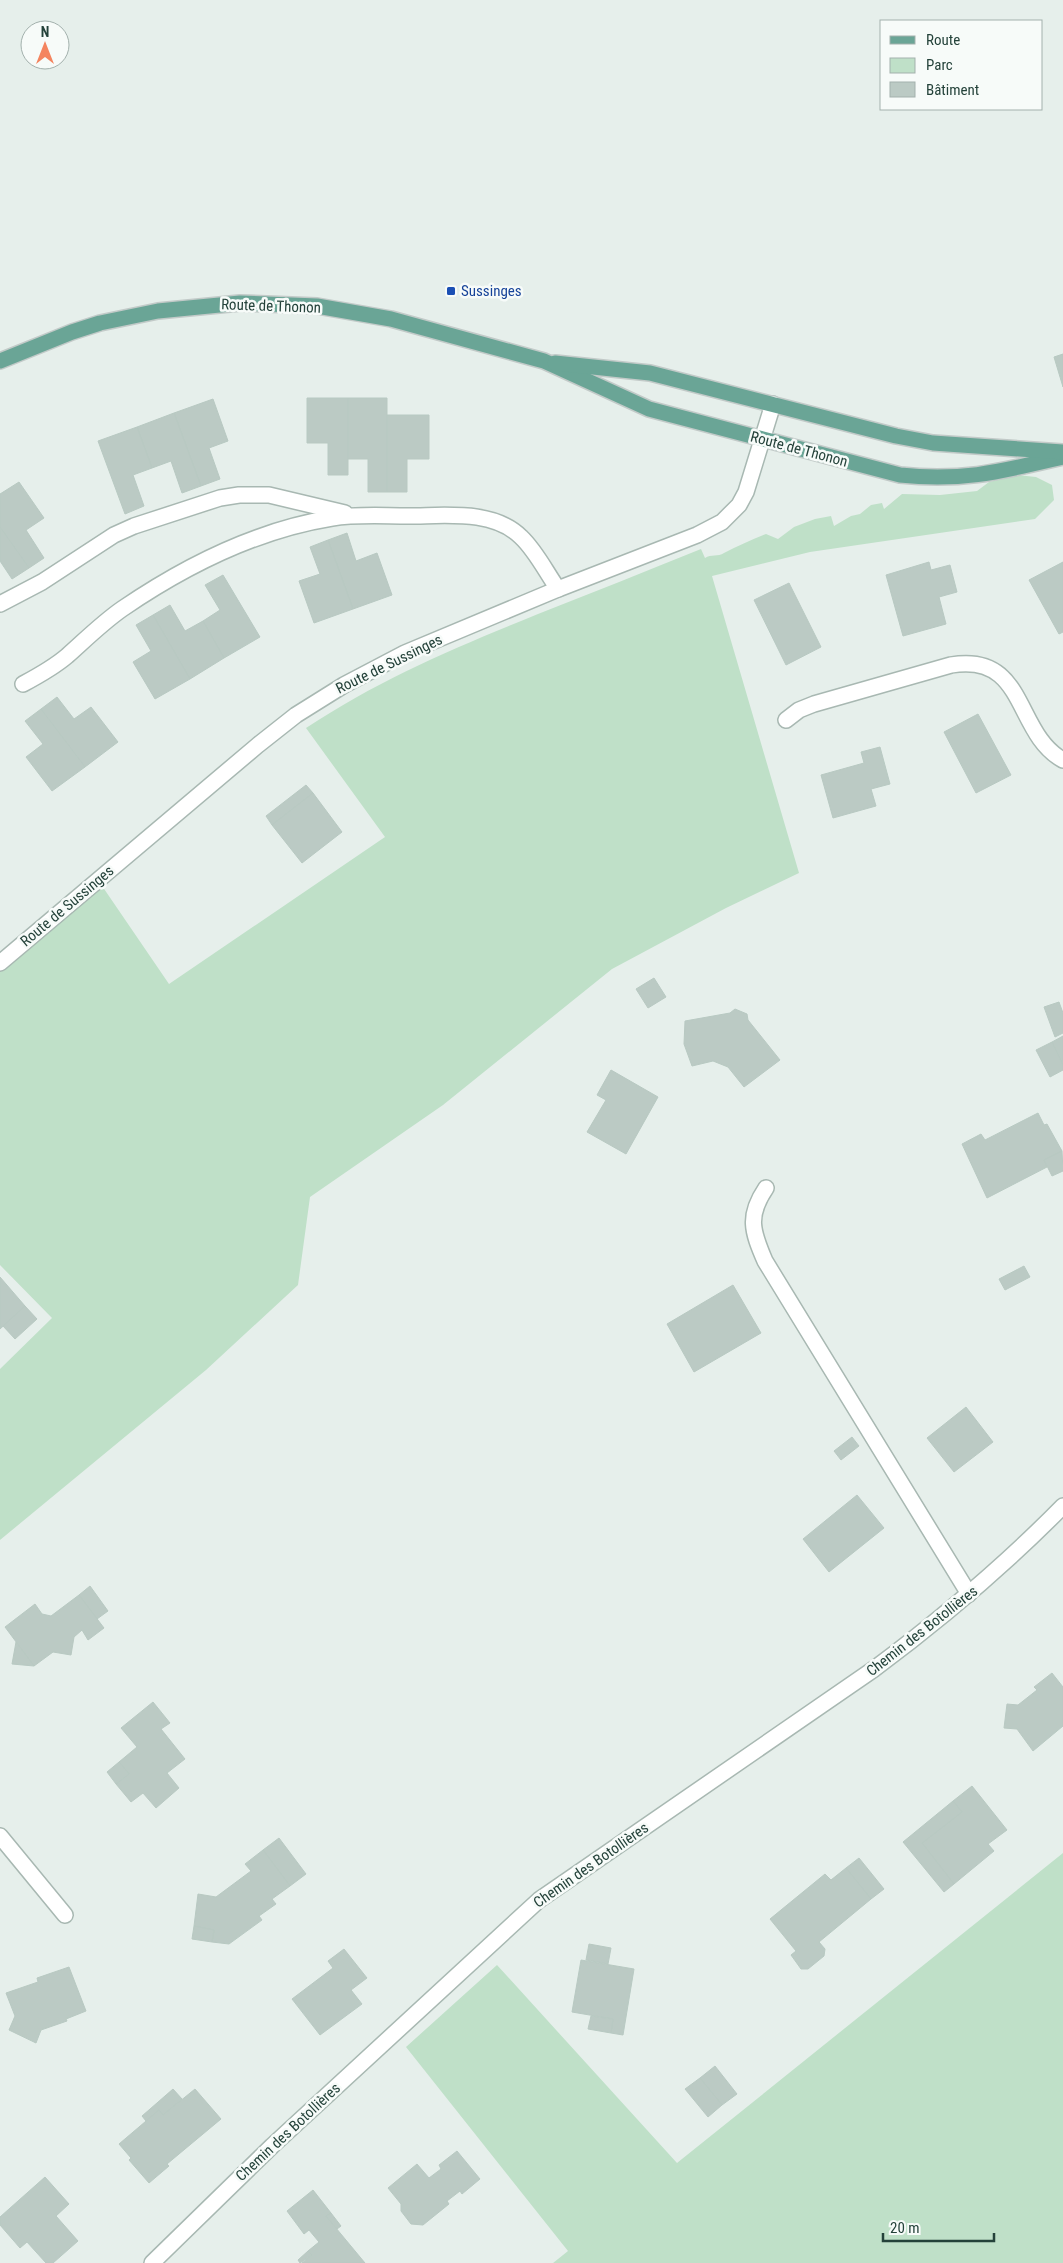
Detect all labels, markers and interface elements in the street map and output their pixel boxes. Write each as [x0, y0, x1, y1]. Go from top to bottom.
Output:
north arrow [20, 20, 70, 70]
legend [880, 20, 1043, 110]
text: N [41, 24, 49, 40]
text: Route [926, 31, 960, 49]
text: Parc [926, 56, 953, 74]
text: Bâtiment [926, 81, 979, 99]
place label: Sussinges [461, 282, 522, 300]
marker: Sussinges [445, 285, 457, 297]
street label: Route de Thonon [221, 295, 321, 317]
street label: Route de Thonon [748, 427, 850, 471]
street label: Route de Sussinges [333, 630, 445, 698]
street label: Route de Sussinges [17, 862, 117, 950]
street label: Chemin des Botollières [863, 1582, 981, 1680]
street label: Chemin des Botollières [530, 1818, 652, 1911]
street label: Chemin des Botollières [232, 2079, 344, 2185]
scale bar [883, 2210, 994, 2242]
text: 20 m [890, 2219, 920, 2237]

